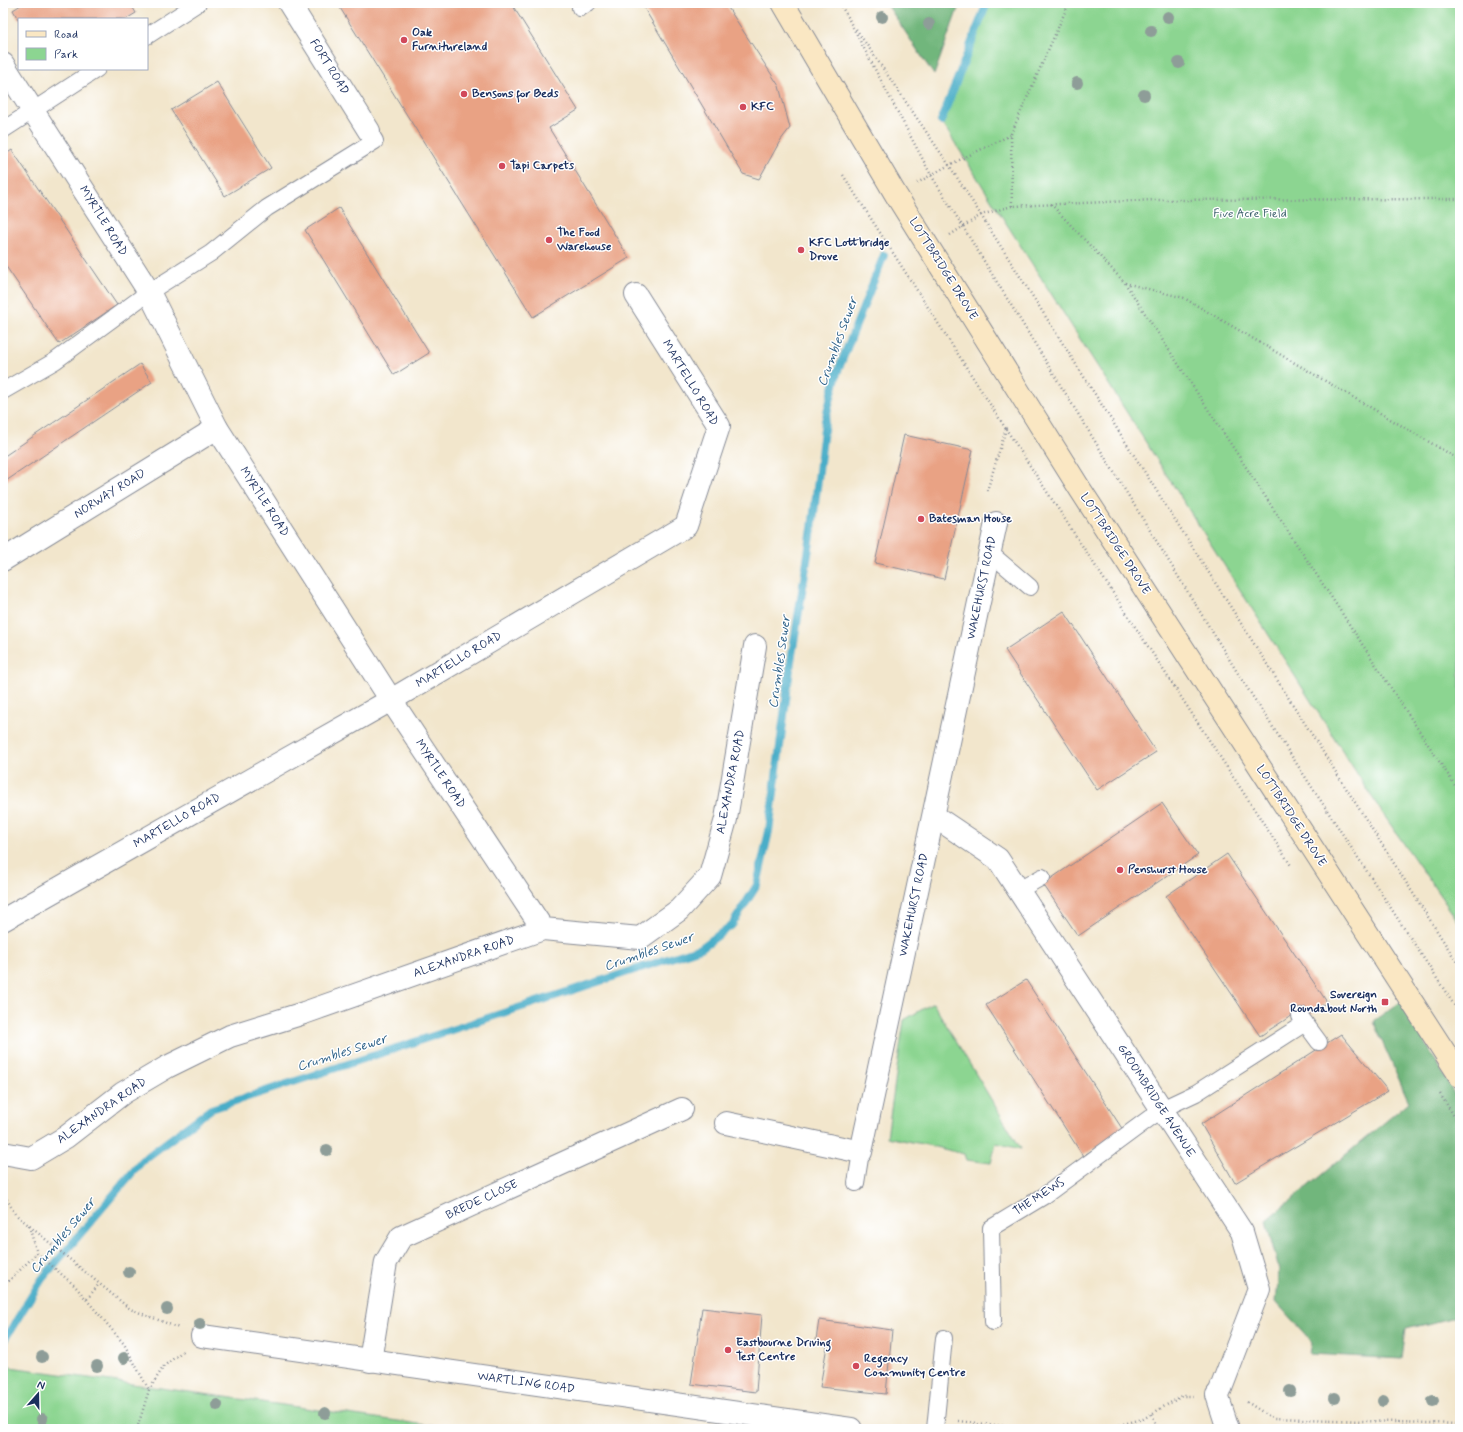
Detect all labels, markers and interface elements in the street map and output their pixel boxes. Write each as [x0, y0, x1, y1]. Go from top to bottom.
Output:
legend [18, 18, 148, 70]
place label: Oak Furnitureland [412, 25, 488, 55]
text: Road [54, 27, 78, 43]
marker: Oak Furnitureland [399, 35, 409, 45]
street label: FORT ROAD [306, 36, 353, 98]
text: Park [54, 47, 78, 63]
place label: Bensons for Beds [472, 86, 559, 103]
marker: Bensons for Beds [459, 89, 469, 99]
place label: KFC [751, 99, 774, 115]
marker: KFC [738, 102, 748, 112]
place label: Tapi Carpets [510, 158, 575, 174]
marker: Tapi Carpets [497, 161, 507, 171]
street label: MYRTLE ROAD [75, 183, 131, 259]
park label: Five Acre Field [1213, 206, 1287, 222]
street label: LOTTBRIDGE DROVE [905, 215, 981, 323]
place label: The Food Warehouse [556, 225, 612, 255]
marker: The Food Warehouse [544, 235, 554, 245]
place label: KFC Lottbridge Drove [809, 235, 890, 265]
marker: KFC Lottbridge Drove [796, 245, 806, 255]
water label: Crumbles Sewer [814, 293, 863, 389]
street label: MARTELLO ROAD [658, 337, 722, 429]
street label: MYRTLE ROAD [235, 464, 293, 540]
street label: NORWAY ROAD [71, 466, 149, 522]
street label: LOTTBRIDGE DROVE [1076, 490, 1154, 598]
place label: Batesman House [929, 511, 1012, 527]
marker: Batesman House [916, 514, 926, 524]
street label: WAKEHURST ROAD [963, 535, 1001, 641]
water label: Crumbles Sewer [765, 613, 795, 709]
street label: MARTELLO ROAD [413, 628, 505, 692]
street label: ALEXANDRA ROAD [713, 728, 749, 836]
street label: MYRTLE ROAD [411, 736, 469, 812]
street label: LOTTBRIDGE DROVE [1252, 762, 1330, 870]
street label: MARTELLO ROAD [131, 790, 223, 852]
street label: WAKEHURST ROAD [895, 852, 933, 958]
place label: Penshurst House [1128, 862, 1208, 878]
marker: Penshurst House [1115, 865, 1125, 875]
water label: Crumbles Sewer [602, 928, 698, 975]
street label: ALEXANDRA ROAD [411, 932, 517, 982]
place label: Sovereign Roundabout North [1290, 987, 1377, 1017]
marker: Sovereign Roundabout North [1380, 997, 1390, 1007]
water label: Crumbles Sewer [295, 1030, 391, 1076]
street label: GROOMBRIDGE AVENUE [1113, 1041, 1199, 1161]
street label: ALEXANDRA ROAD [54, 1074, 150, 1148]
street label: THE MEWS [1010, 1174, 1068, 1220]
street label: BREDE CLOSE [443, 1176, 521, 1224]
water label: Crumbles Sewer [26, 1193, 101, 1277]
place label: Eastbourne Driving Test Centre [736, 1335, 831, 1365]
marker: Eastbourne Driving Test Centre [723, 1345, 733, 1355]
place label: Regency Community Centre [864, 1351, 966, 1381]
marker: Regency Community Centre [851, 1361, 861, 1371]
street label: WARTLING ROAD [476, 1368, 576, 1398]
north arrow [18, 1374, 58, 1414]
text: N [35, 1378, 47, 1393]

